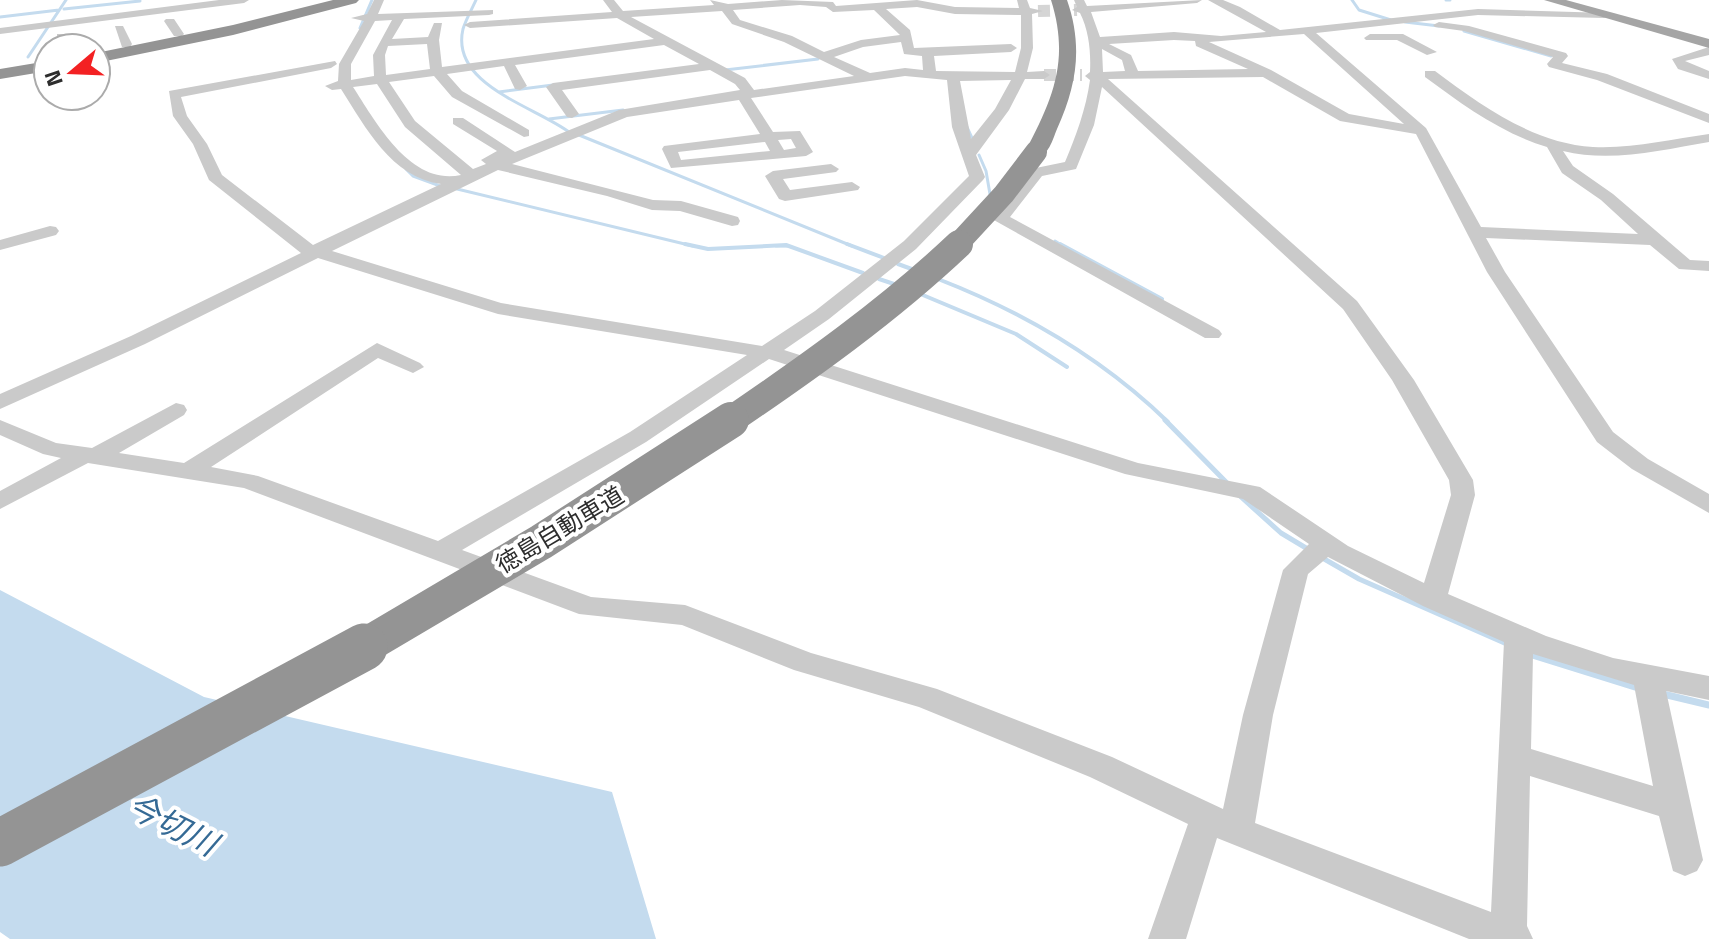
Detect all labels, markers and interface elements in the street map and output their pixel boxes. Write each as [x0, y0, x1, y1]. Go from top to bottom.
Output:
north arrow [32, 32, 112, 112]
text: N [35, 66, 72, 91]
street label: 徳島自動車道 [488, 477, 630, 582]
water label: 今切川 [119, 781, 229, 869]

